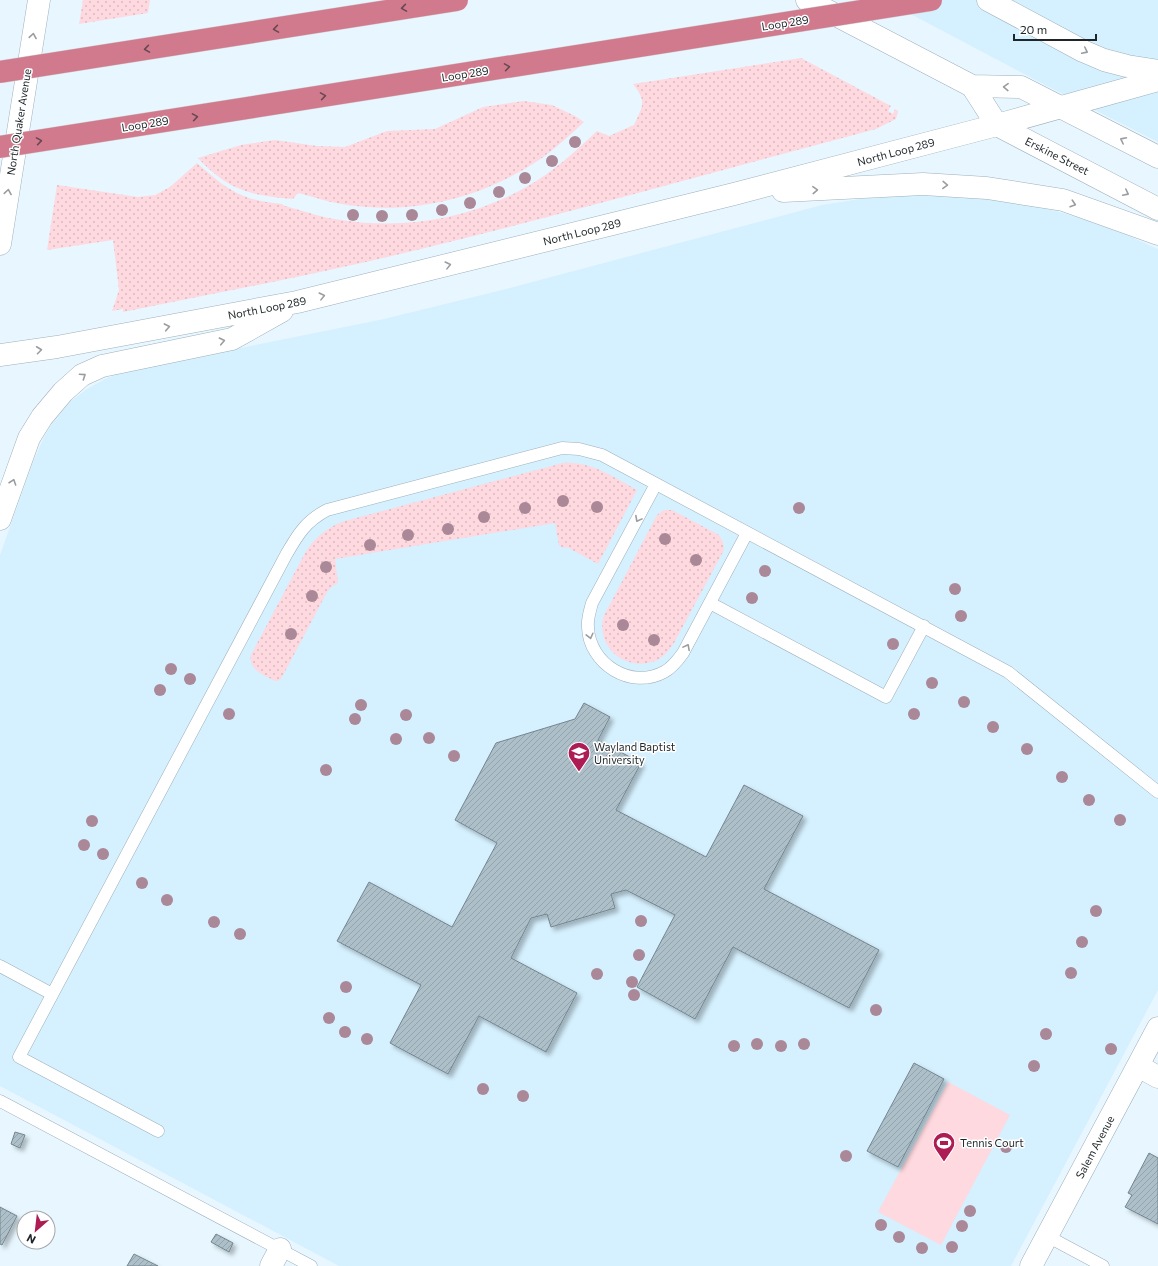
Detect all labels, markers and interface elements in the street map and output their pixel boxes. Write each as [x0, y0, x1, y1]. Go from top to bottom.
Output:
one-way arrow [401, 3, 407, 12]
street label: Loop 289 [760, 12, 810, 33]
scale bar [1014, 16, 1096, 42]
text: 20 m [1020, 22, 1047, 36]
one-way arrow [273, 24, 279, 33]
one-way arrow [28, 33, 37, 39]
one-way arrow [144, 44, 150, 53]
one-way arrow [1080, 46, 1088, 54]
street label: Loop 289 [440, 63, 490, 84]
one-way arrow [504, 63, 510, 72]
street label: North Quaker Avenue [4, 67, 33, 176]
one-way arrow [1003, 83, 1009, 91]
one-way arrow [320, 92, 326, 101]
street label: Loop 289 [120, 113, 170, 134]
one-way arrow [191, 113, 198, 122]
street label: Erskine Street [1023, 134, 1092, 177]
street label: North Loop 289 [856, 135, 936, 168]
one-way arrow [35, 137, 42, 146]
one-way arrow [1120, 137, 1127, 145]
one-way arrow [942, 181, 948, 189]
one-way arrow [812, 185, 818, 194]
one-way arrow [1122, 188, 1130, 195]
one-way arrow [3, 189, 12, 195]
one-way arrow [1070, 199, 1077, 208]
street label: North Loop 289 [542, 215, 622, 247]
one-way arrow [444, 261, 451, 270]
one-way arrow [318, 292, 325, 301]
street label: North Loop 289 [227, 293, 308, 321]
one-way arrow [164, 323, 170, 332]
one-way arrow [219, 337, 225, 346]
one-way arrow [36, 345, 42, 354]
one-way arrow [79, 373, 86, 381]
one-way arrow [8, 479, 17, 486]
one-way arrow [635, 514, 642, 522]
one-way arrow [585, 633, 593, 640]
one-way arrow [682, 644, 689, 651]
school or university icon: Wayland Baptist University [566, 740, 592, 773]
place label: Wayland Baptist University [594, 740, 676, 766]
street label: Salem Avenue [1073, 1113, 1117, 1180]
sports icon: Tennis Court [931, 1130, 957, 1163]
place label: Tennis Court [960, 1136, 1024, 1149]
north arrow [16, 1210, 56, 1250]
text: N [24, 1232, 38, 1247]

